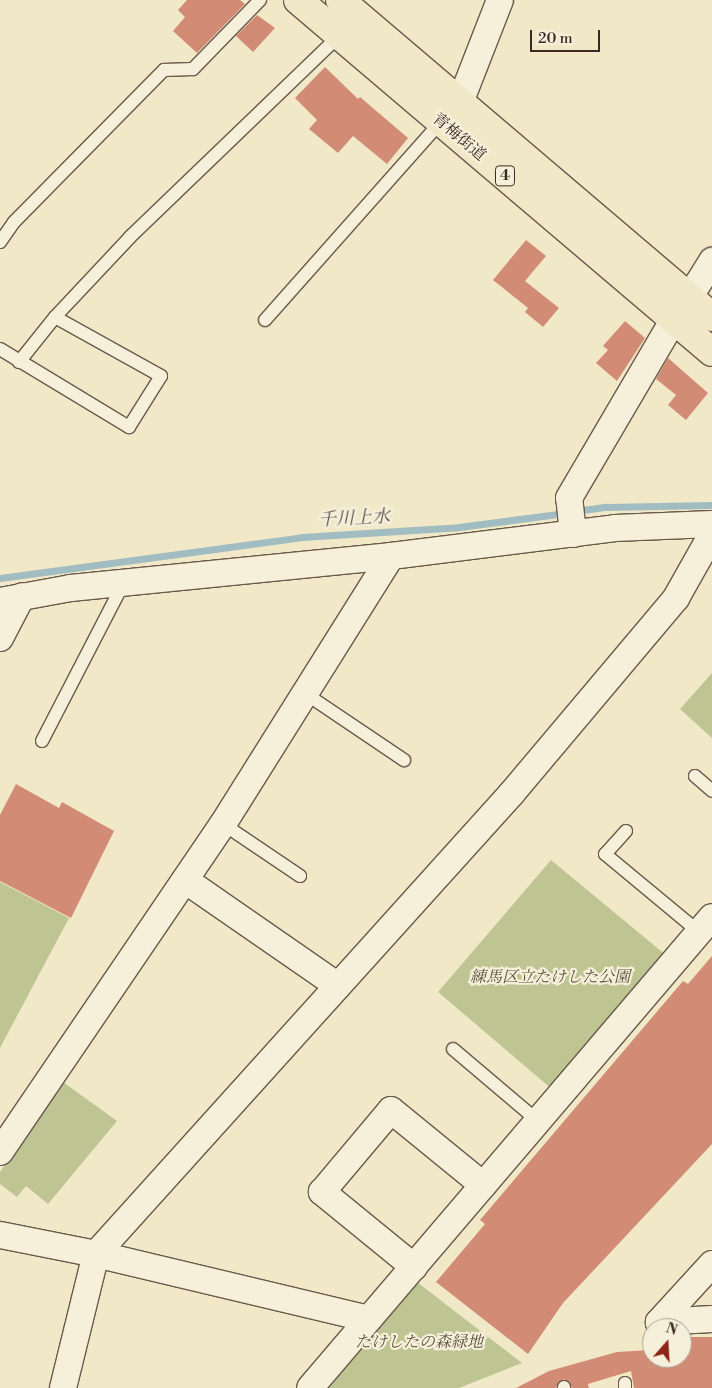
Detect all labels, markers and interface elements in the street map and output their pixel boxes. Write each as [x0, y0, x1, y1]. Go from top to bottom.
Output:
scale bar [532, 20, 602, 52]
text: 20 m [538, 29, 573, 48]
street label: 青梅街道 [428, 109, 490, 165]
road number: 4 [494, 164, 516, 188]
water label: 千川上水 [317, 506, 391, 532]
park label: 練馬区立たけした公園 [470, 967, 630, 987]
north arrow [642, 1318, 692, 1368]
text: N [663, 1319, 680, 1340]
park label: たけしたの森緑地 [355, 1332, 483, 1352]

